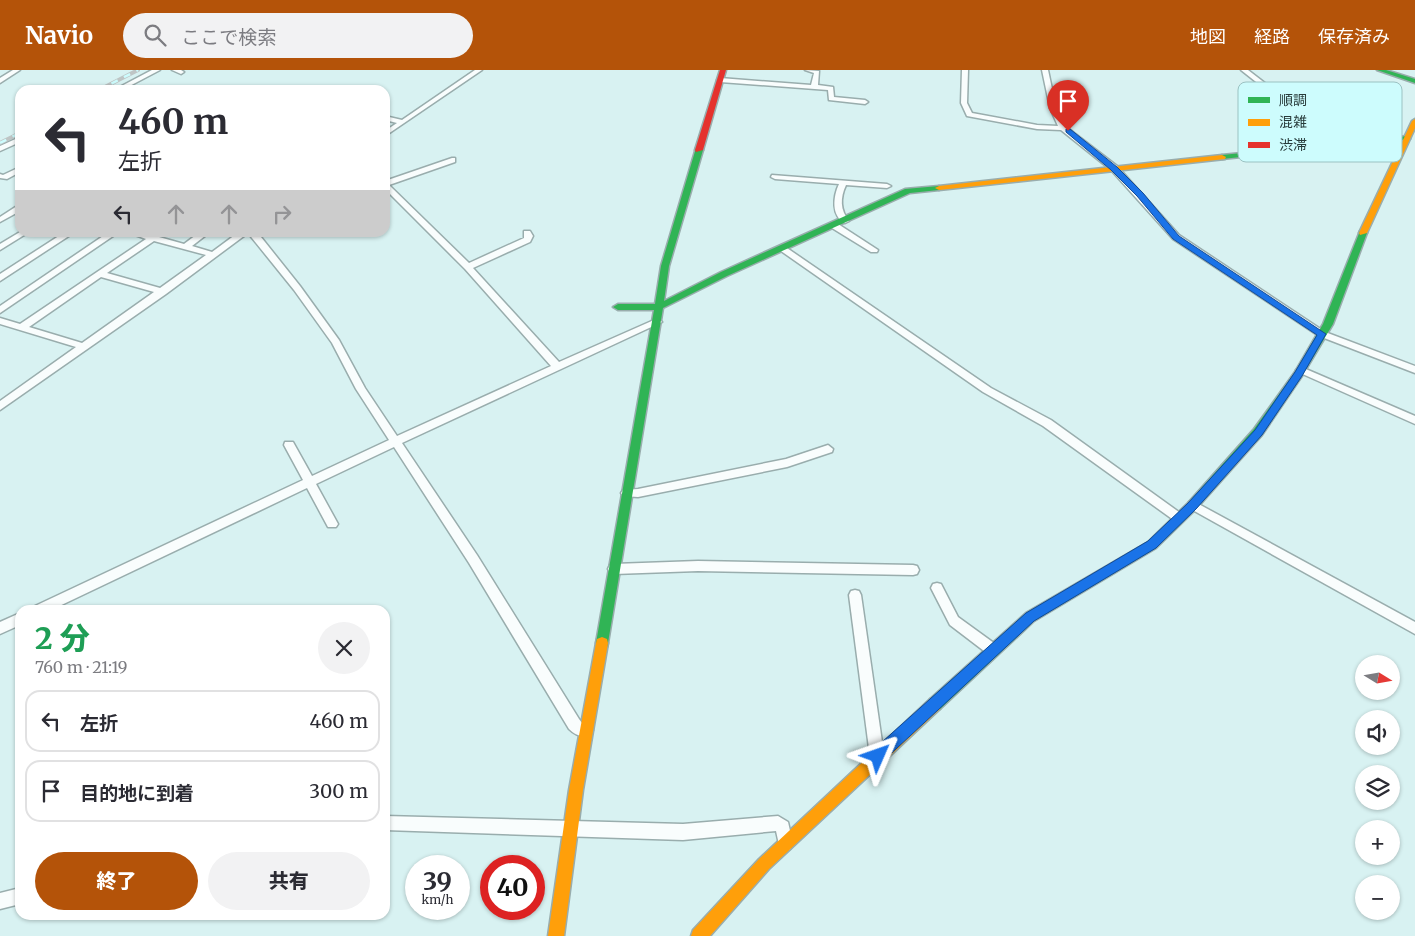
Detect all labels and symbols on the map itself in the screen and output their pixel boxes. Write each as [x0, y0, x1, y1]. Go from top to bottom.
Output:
pin [1047, 80, 1089, 131]
legend [1238, 82, 1402, 162]
text: 順調 [1279, 91, 1307, 109]
text: 混雑 [1279, 113, 1307, 131]
text: 渋滞 [1279, 136, 1307, 154]
north arrow [1355, 655, 1400, 700]
position arrow [851, 729, 903, 781]
speed limit sign: 40 [480, 855, 545, 920]

